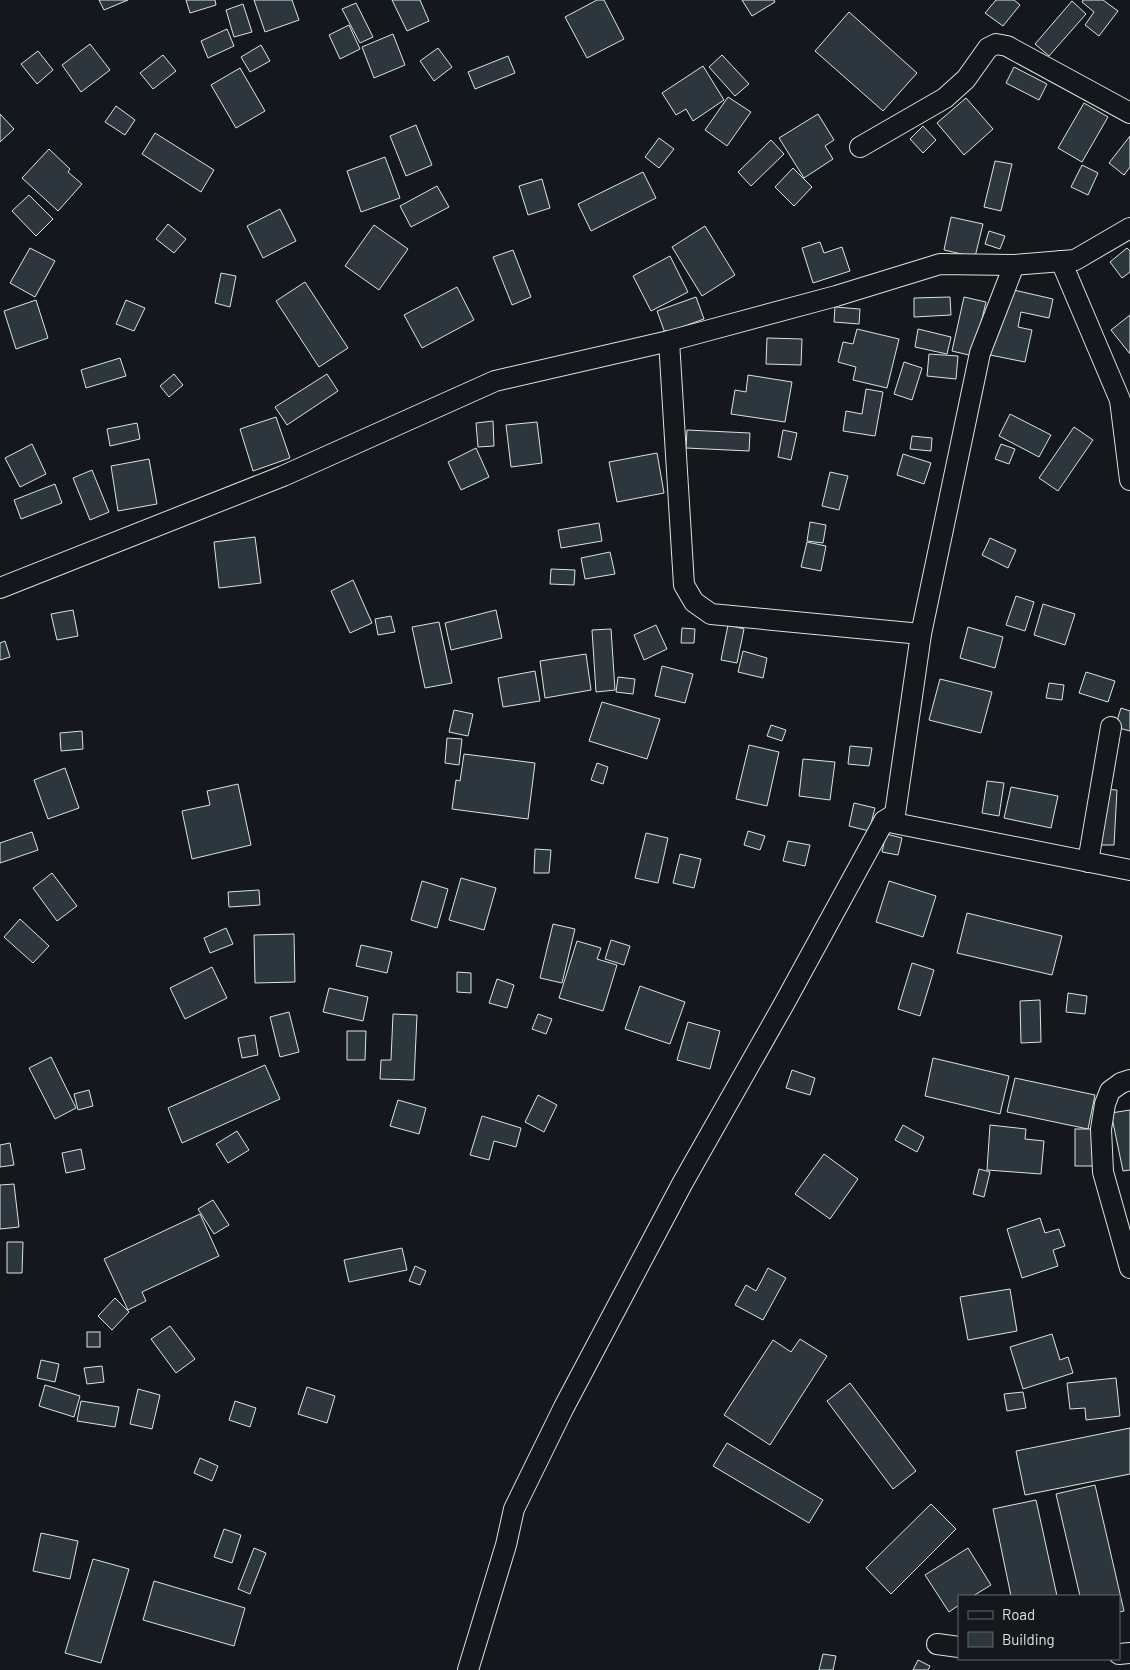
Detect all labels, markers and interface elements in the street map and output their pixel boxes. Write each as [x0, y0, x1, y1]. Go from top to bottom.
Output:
legend [958, 1595, 1120, 1660]
text: Road [1002, 1605, 1035, 1623]
text: Building [1002, 1630, 1055, 1648]

